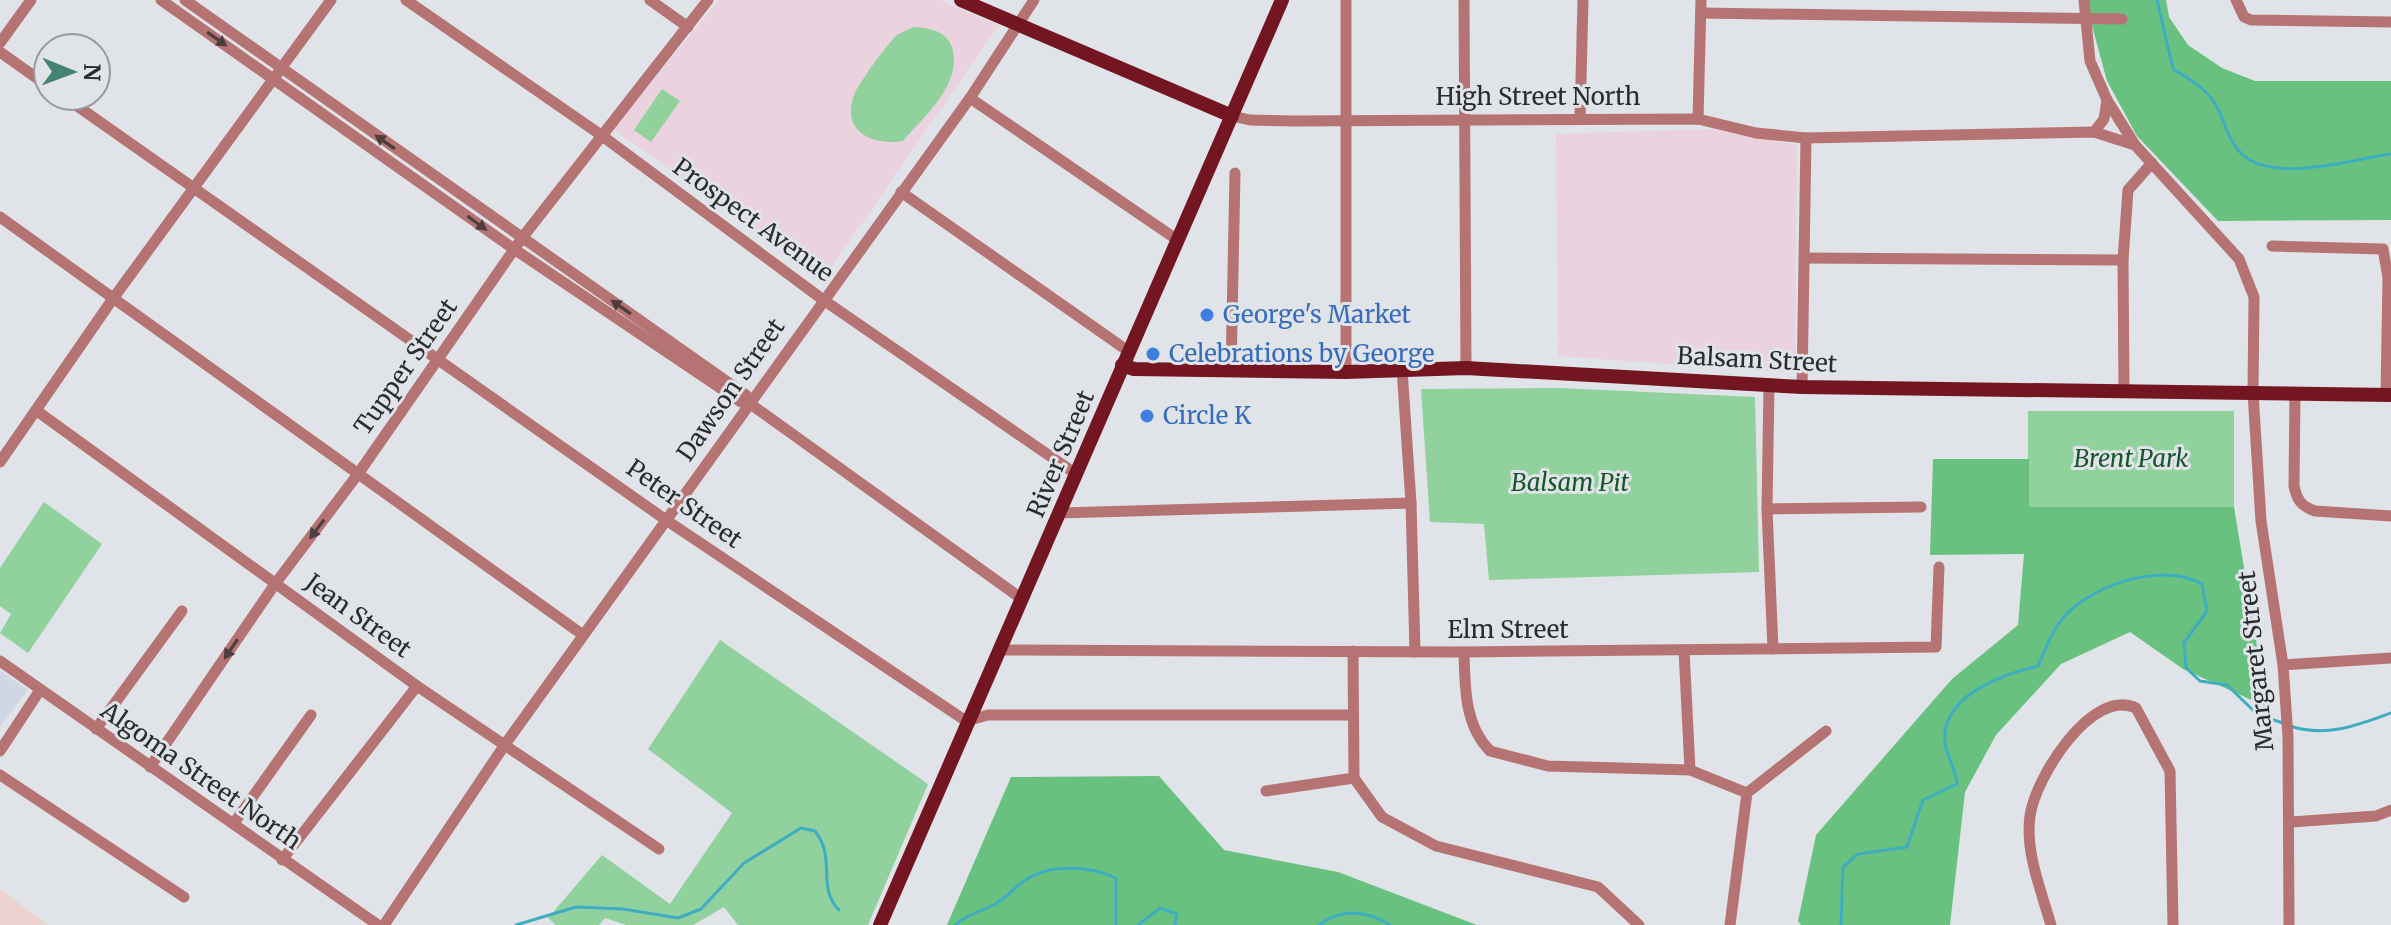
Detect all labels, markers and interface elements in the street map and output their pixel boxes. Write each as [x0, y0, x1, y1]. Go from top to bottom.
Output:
one-way arrow [206, 31, 227, 46]
north arrow [32, 32, 112, 112]
text: N [78, 63, 106, 82]
street label: High Street North [1436, 81, 1641, 112]
one-way arrow [375, 134, 396, 150]
street label: Prospect Avenue [667, 151, 840, 288]
one-way arrow [467, 215, 488, 230]
street label: Tupper Street [347, 292, 464, 441]
place label: George's Market [1223, 299, 1412, 330]
one-way arrow [610, 300, 631, 315]
marker: George's Market [1198, 306, 1216, 324]
street label: Dawson Street [670, 312, 792, 467]
place label: Celebrations by George [1169, 338, 1435, 369]
street label: Balsam Street [1676, 340, 1839, 379]
marker: Celebrations by George [1144, 345, 1162, 363]
street label: River Street [1020, 385, 1101, 522]
place label: Circle K [1163, 400, 1252, 431]
marker: Circle K [1138, 407, 1156, 425]
park label: Brent Park [2074, 443, 2188, 474]
street label: Peter Street [620, 452, 749, 555]
park label: Balsam Pit [1511, 467, 1630, 498]
one-way arrow [309, 519, 325, 539]
street label: Jean Street [298, 566, 418, 665]
street label: Margaret Street [2231, 569, 2280, 753]
street label: Elm Street [1447, 614, 1569, 645]
one-way arrow [224, 638, 239, 659]
street label: Algoma Street North [94, 694, 308, 856]

